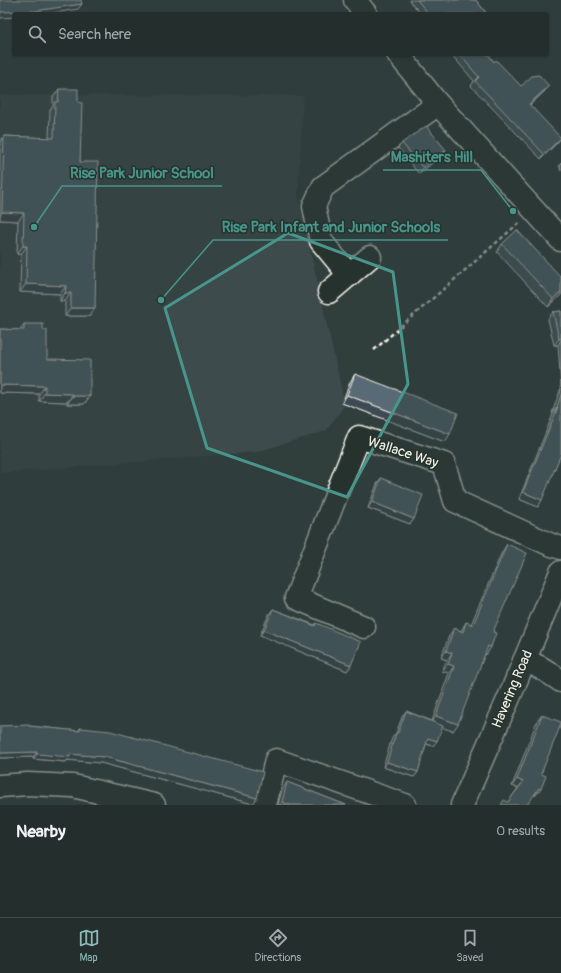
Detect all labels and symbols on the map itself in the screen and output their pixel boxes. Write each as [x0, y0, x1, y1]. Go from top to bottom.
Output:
callout: Mashiters Hill [383, 143, 481, 170]
text: Mashiters Hill [391, 148, 473, 167]
callout: Rise Park Junior School [62, 159, 222, 186]
text: Rise Park Junior School [70, 164, 214, 183]
callout: Rise Park Infant and Junior Schools [213, 213, 448, 240]
text: Rise Park Infant and Junior Schools [222, 218, 441, 237]
street label: Wallace Way [366, 433, 440, 471]
street label: Havering Road [488, 647, 536, 730]

